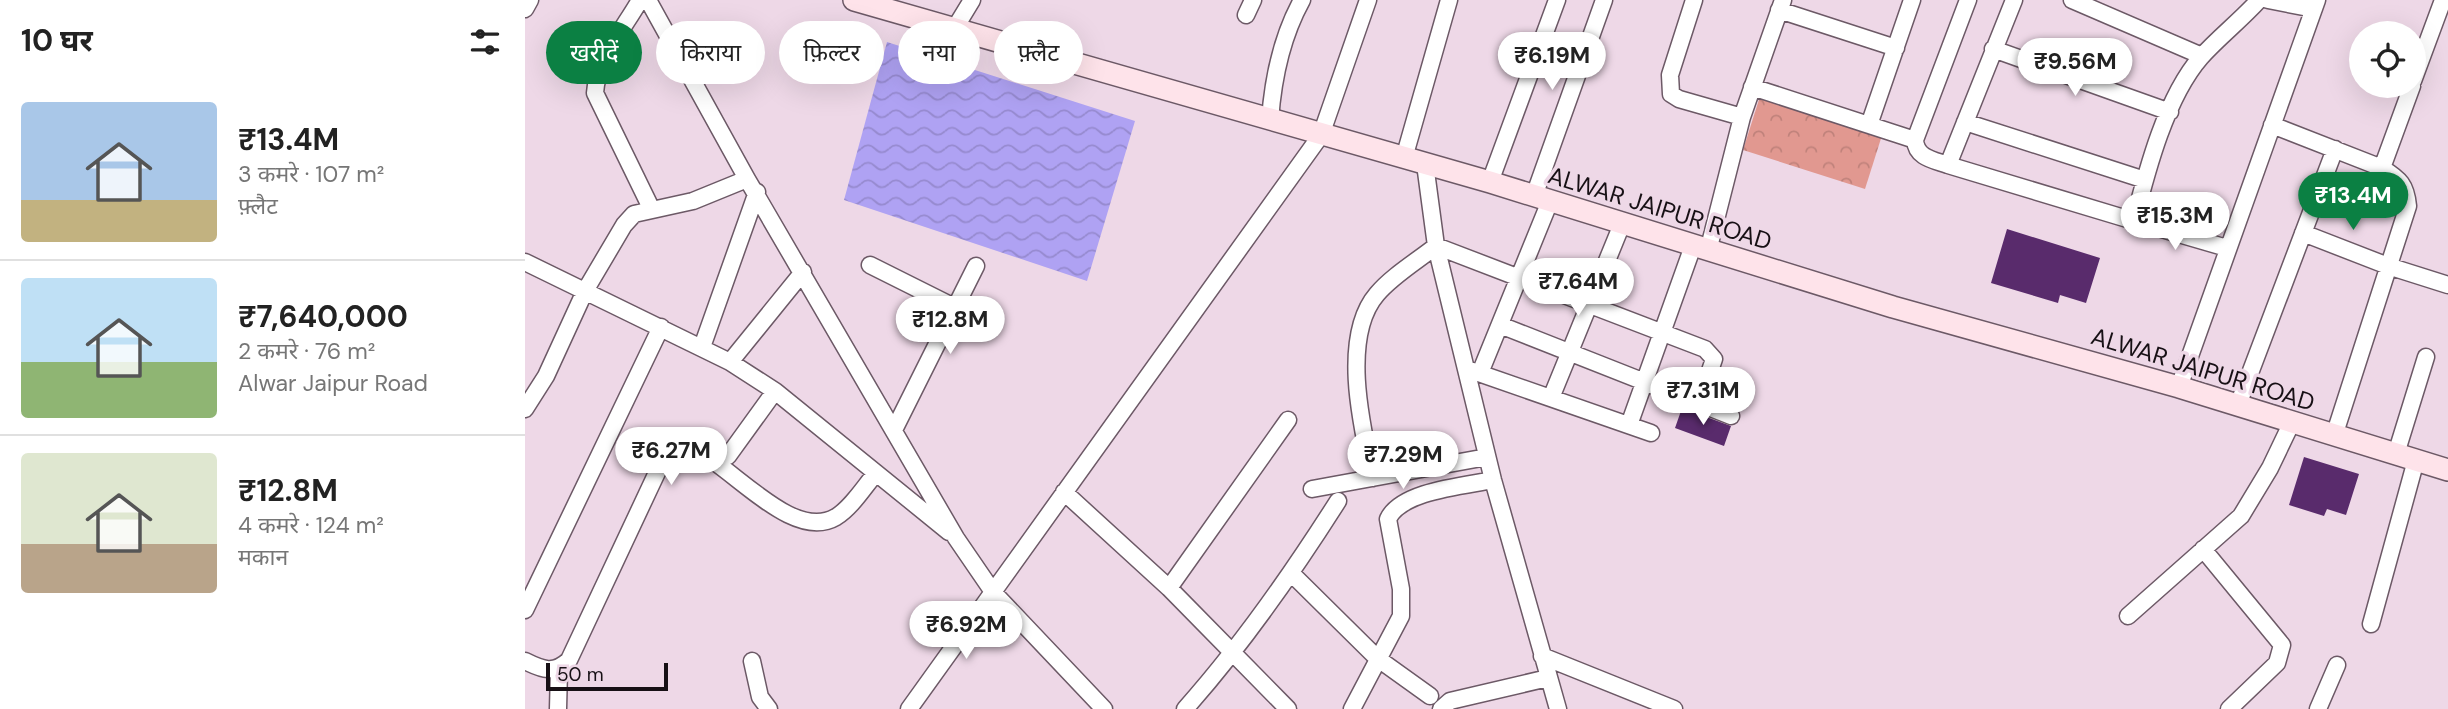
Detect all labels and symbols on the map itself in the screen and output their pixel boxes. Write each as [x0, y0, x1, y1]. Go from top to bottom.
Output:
pin: ₹6.19M [1495, 32, 1609, 92]
pin: ₹9.56M [2018, 38, 2132, 98]
street label: ALWAR JAIPUR ROAD [1544, 159, 1776, 257]
pin: ₹13.4M [2296, 173, 2410, 232]
pin: ₹15.3M [2118, 192, 2232, 252]
pin: ₹7.64M [1521, 258, 1635, 318]
pin: ₹12.8M [893, 296, 1007, 356]
street label: ALWAR JAIPUR ROAD [2087, 320, 2319, 418]
pin: ₹7.31M [1646, 368, 1760, 427]
pin: ₹6.27M [614, 428, 728, 487]
pin: ₹7.29M [1346, 432, 1460, 491]
pin: ₹6.92M [909, 602, 1023, 661]
scale bar [546, 660, 669, 692]

